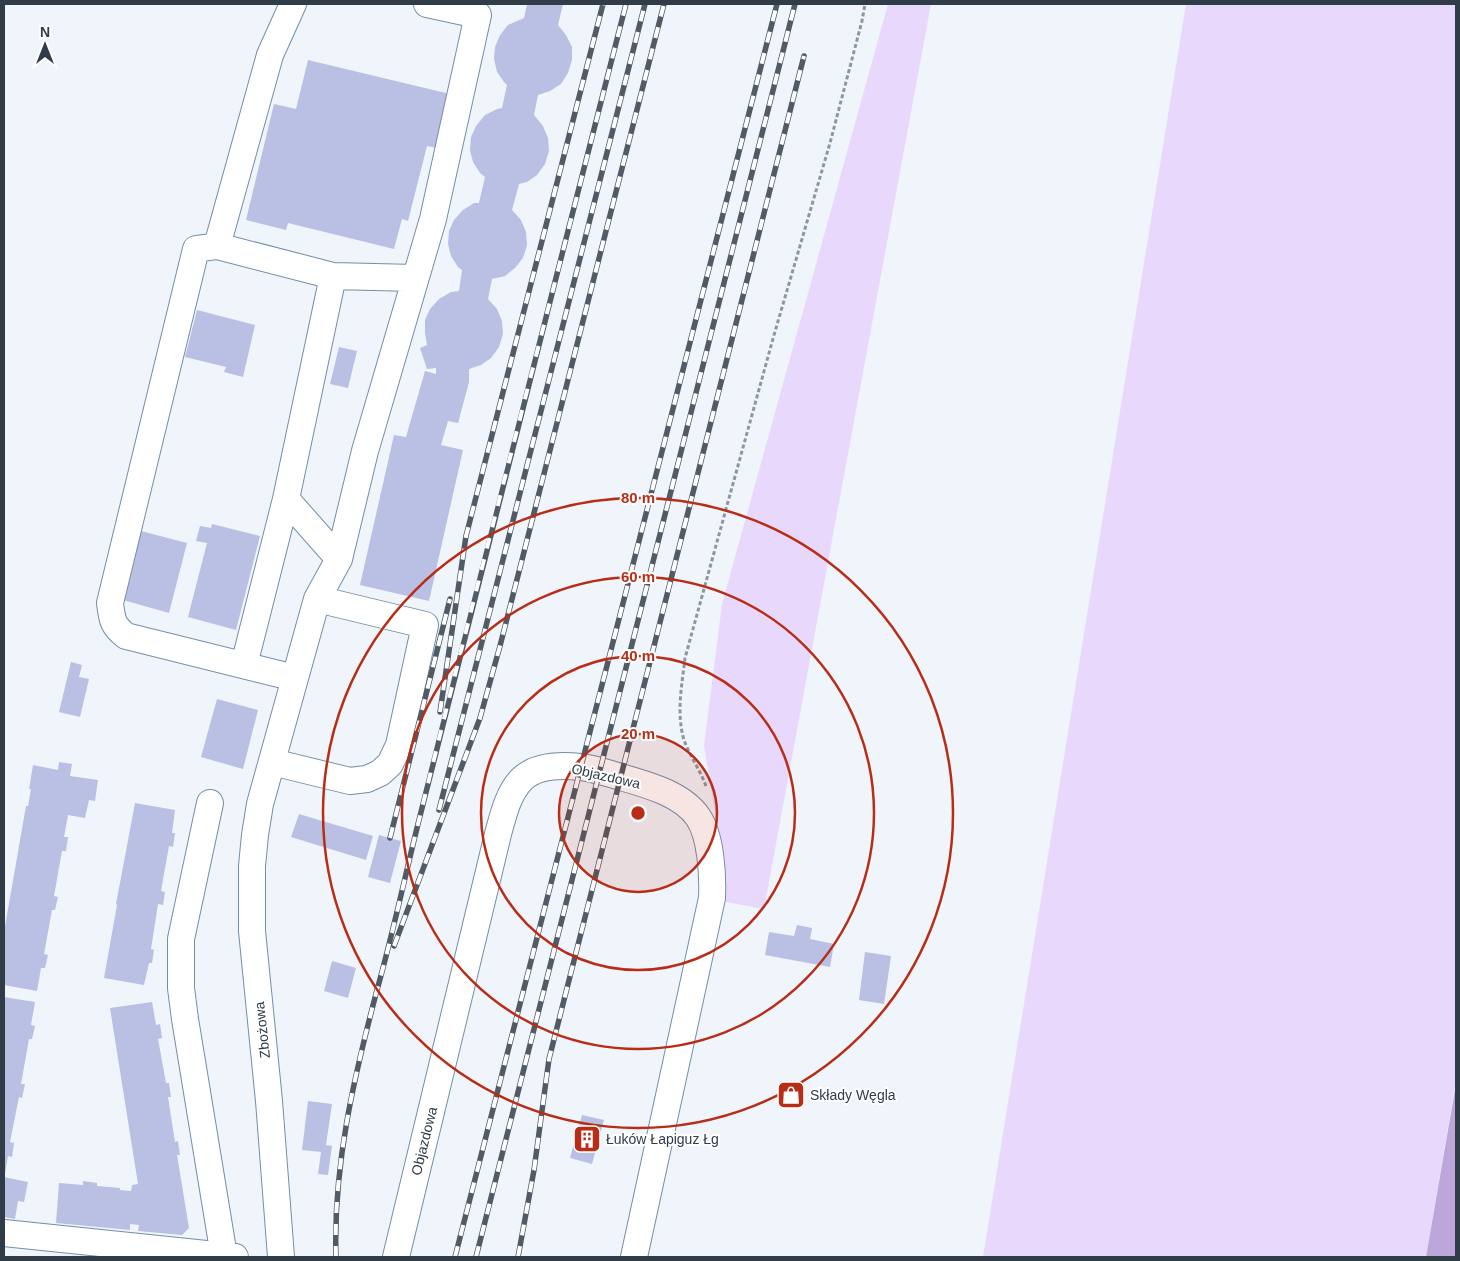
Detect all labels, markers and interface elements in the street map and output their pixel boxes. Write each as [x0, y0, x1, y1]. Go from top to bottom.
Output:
north arrow [20, 20, 70, 70]
text: N [40, 24, 50, 40]
text: 80 m [621, 489, 655, 506]
text: 60 m [621, 568, 655, 585]
text: 40 m [621, 647, 655, 664]
text: 20 m [621, 725, 655, 742]
street label: Objazdowa [570, 760, 642, 792]
centre of rings [629, 804, 647, 822]
street label: Zbożowa [251, 1001, 273, 1059]
shop icon: Składy Węgla [776, 1080, 806, 1110]
place label: Składy Węgla [810, 1087, 896, 1103]
street label: Objazdowa [408, 1105, 440, 1177]
building icon: Łuków Łapiguz Łg [572, 1124, 602, 1154]
place label: Łuków Łapiguz Łg [606, 1131, 719, 1147]

